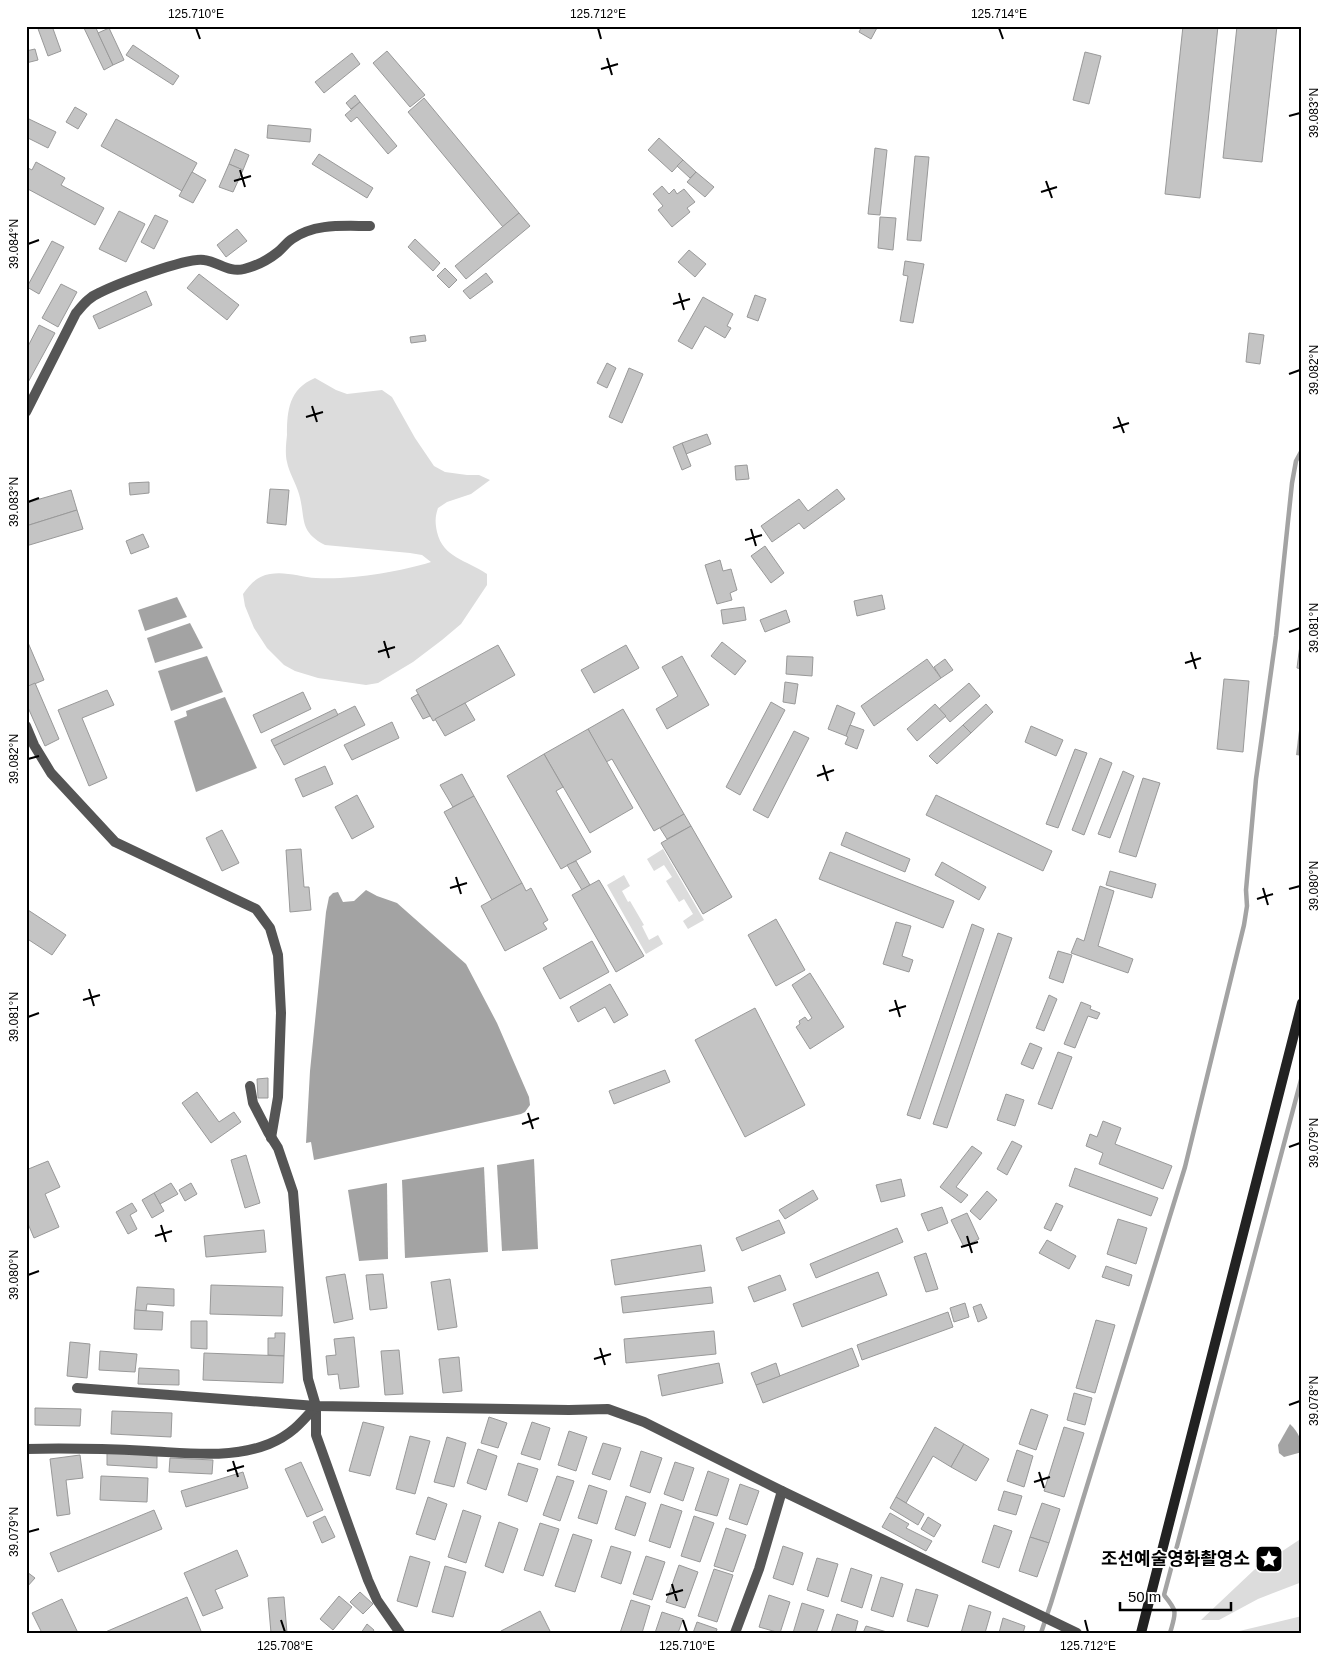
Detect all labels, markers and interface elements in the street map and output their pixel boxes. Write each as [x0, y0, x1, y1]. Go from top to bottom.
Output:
text: 125.710°E [168, 7, 224, 21]
text: 125.712°E [570, 7, 626, 21]
text: 125.714°E [971, 7, 1027, 21]
text: 39.083°N [1307, 88, 1321, 138]
text: 39.084°N [7, 219, 21, 269]
text: 39.082°N [1307, 345, 1321, 395]
text: 39.083°N [7, 477, 21, 527]
text: 39.081°N [1307, 603, 1321, 653]
text: 39.082°N [7, 734, 21, 784]
text: 39.080°N [1307, 861, 1321, 911]
text: 39.081°N [7, 992, 21, 1042]
text: 39.079°N [1307, 1118, 1321, 1168]
text: 39.080°N [7, 1250, 21, 1300]
text: 39.078°N [1307, 1376, 1321, 1426]
text: 39.079°N [7, 1507, 21, 1557]
place icon: 조선예술영화촬영소 [1254, 1544, 1284, 1574]
place label: 조선예술영화촬영소 [1101, 1549, 1250, 1569]
scale bar [1120, 1579, 1232, 1611]
text: 50 m [1128, 1588, 1161, 1605]
text: 125.708°E [257, 1639, 313, 1653]
text: 125.710°E [659, 1639, 715, 1653]
text: 125.712°E [1060, 1639, 1116, 1653]

